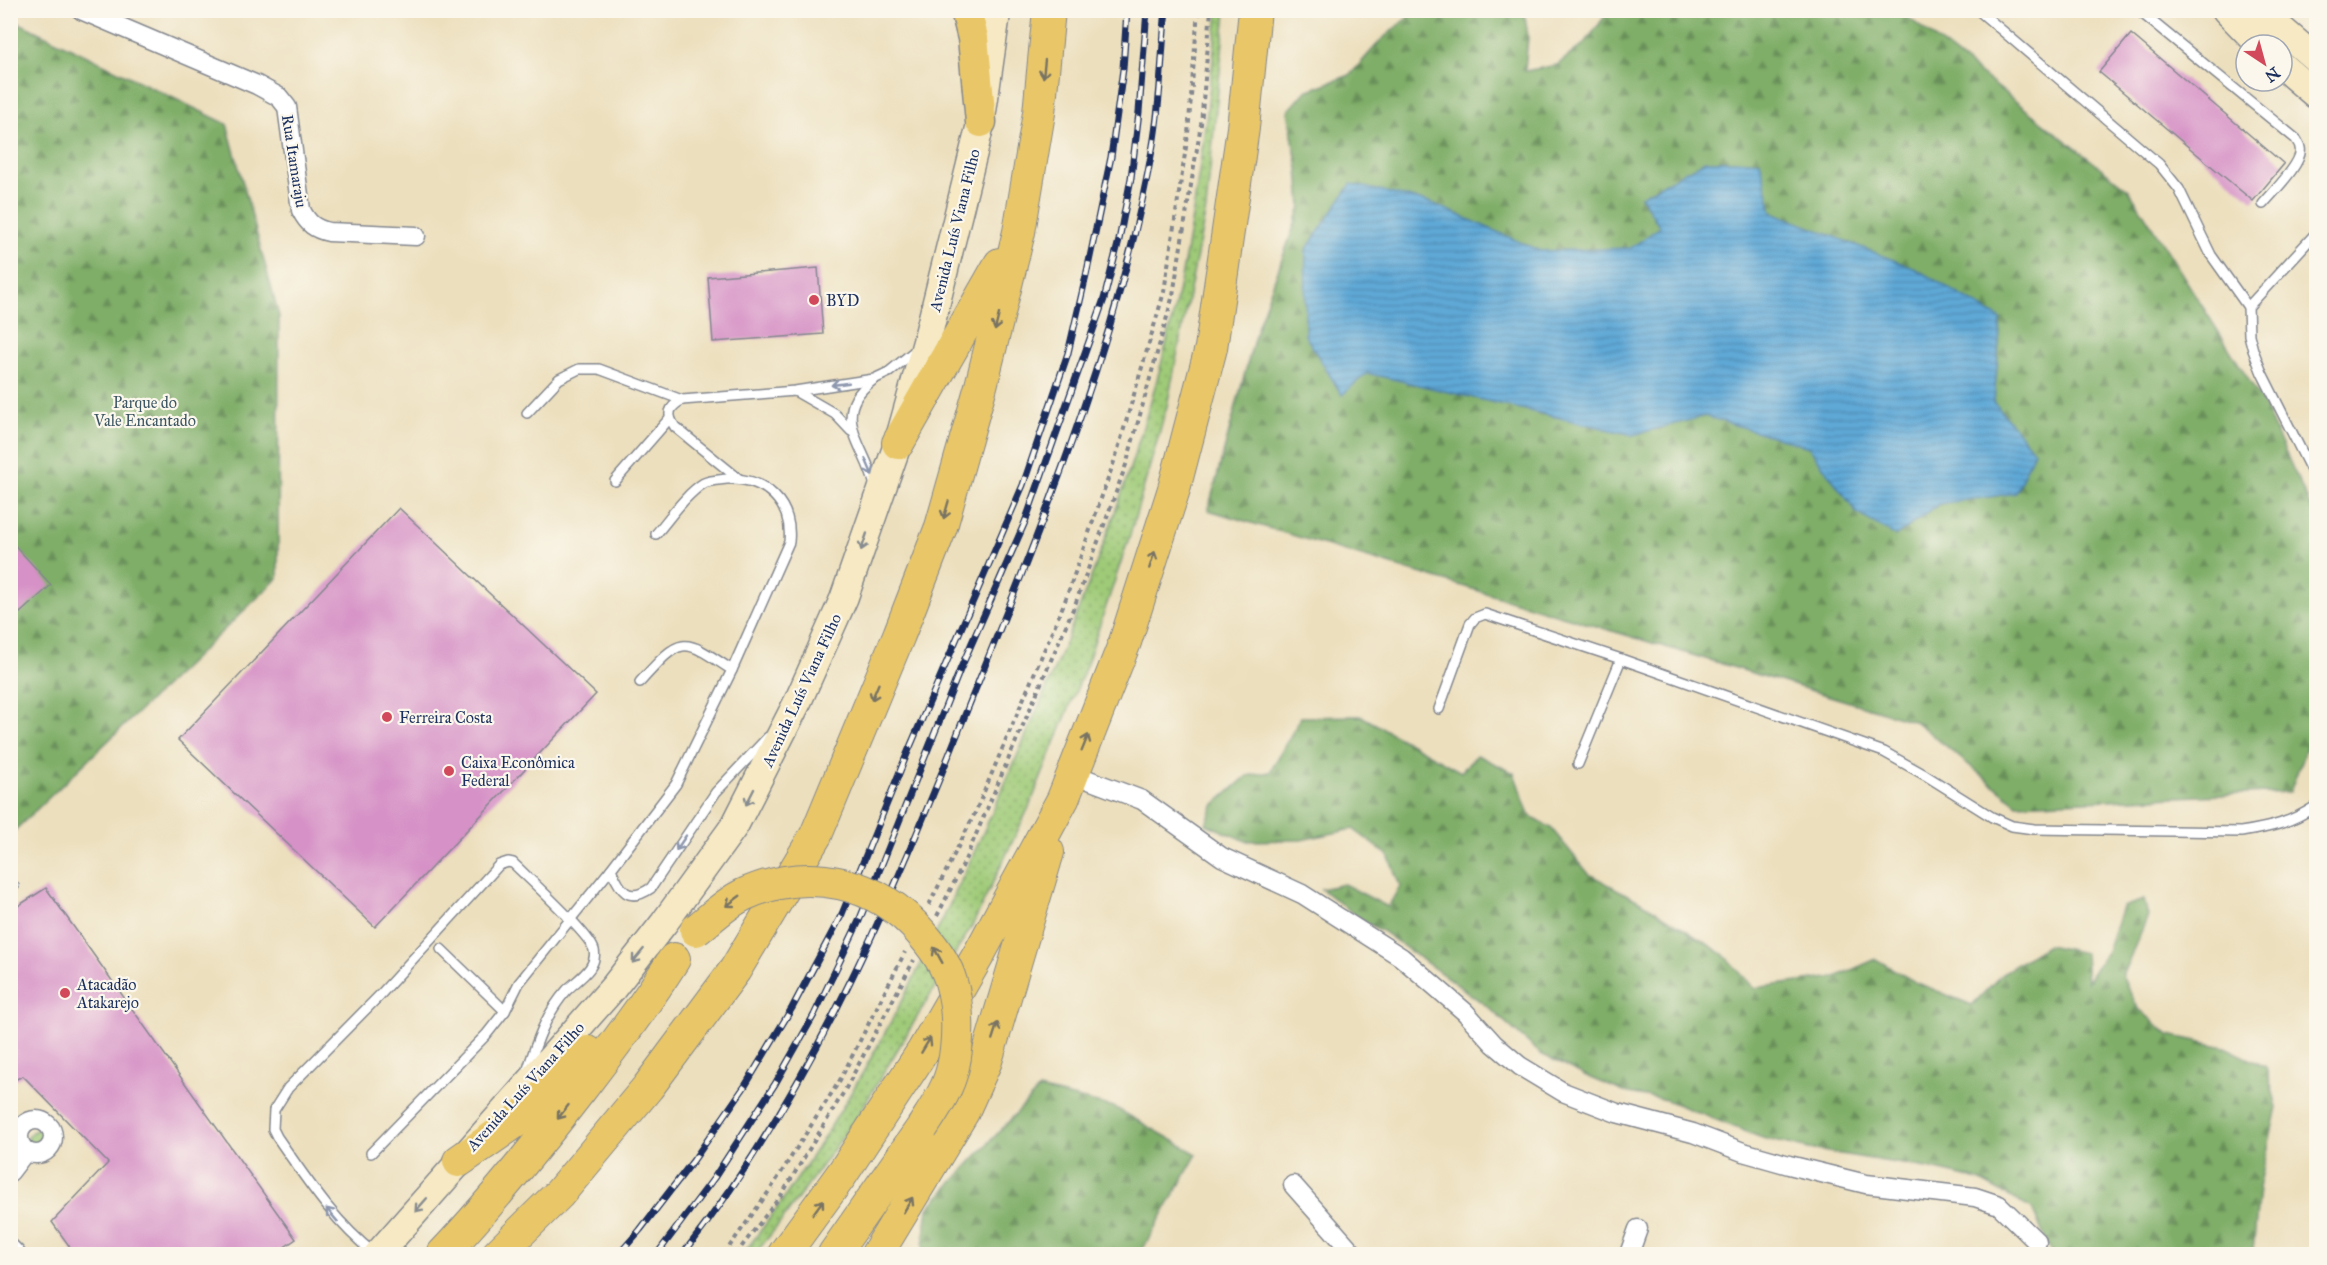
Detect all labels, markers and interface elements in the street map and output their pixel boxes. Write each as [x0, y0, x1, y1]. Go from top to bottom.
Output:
north arrow [2234, 33, 2294, 93]
one-way arrow [1038, 58, 1049, 78]
text: N [2261, 63, 2284, 87]
street label: Rua Itamaraju [278, 113, 311, 210]
street label: Avenida Luís Viana Filho [925, 147, 984, 314]
place label: BYD [826, 291, 859, 310]
marker: BYD [807, 293, 821, 307]
one-way arrow [990, 312, 1002, 331]
one-way arrow [831, 379, 851, 390]
park label: Parque do Vale Encantado [93, 393, 196, 430]
one-way arrow [864, 457, 875, 476]
one-way arrow [939, 500, 951, 519]
one-way arrow [857, 532, 868, 551]
one-way arrow [1147, 551, 1158, 570]
street label: Avenida Luís Viana Filho [757, 611, 845, 771]
one-way arrow [869, 682, 880, 701]
place label: Ferreira Costa [399, 708, 493, 727]
marker: Ferreira Costa [380, 710, 394, 724]
one-way arrow [1080, 734, 1091, 752]
place label: Caixa Econômica Federal [461, 753, 575, 790]
marker: Caixa Econômica Federal [442, 764, 456, 778]
one-way arrow [744, 787, 755, 805]
one-way arrow [675, 834, 687, 850]
one-way arrow [726, 895, 742, 907]
one-way arrow [932, 947, 944, 964]
one-way arrow [632, 948, 645, 964]
place label: Atacadão Atakarejo [76, 975, 139, 1012]
marker: Atacadão Atakarejo [58, 986, 72, 1000]
street label: Avenida Luís Viana Filho [462, 1018, 588, 1155]
one-way arrow [990, 1022, 1001, 1041]
one-way arrow [920, 1037, 932, 1054]
one-way arrow [556, 1104, 569, 1120]
one-way arrow [414, 1197, 428, 1212]
one-way arrow [902, 1197, 914, 1214]
one-way arrow [812, 1200, 824, 1216]
one-way arrow [326, 1207, 339, 1223]

